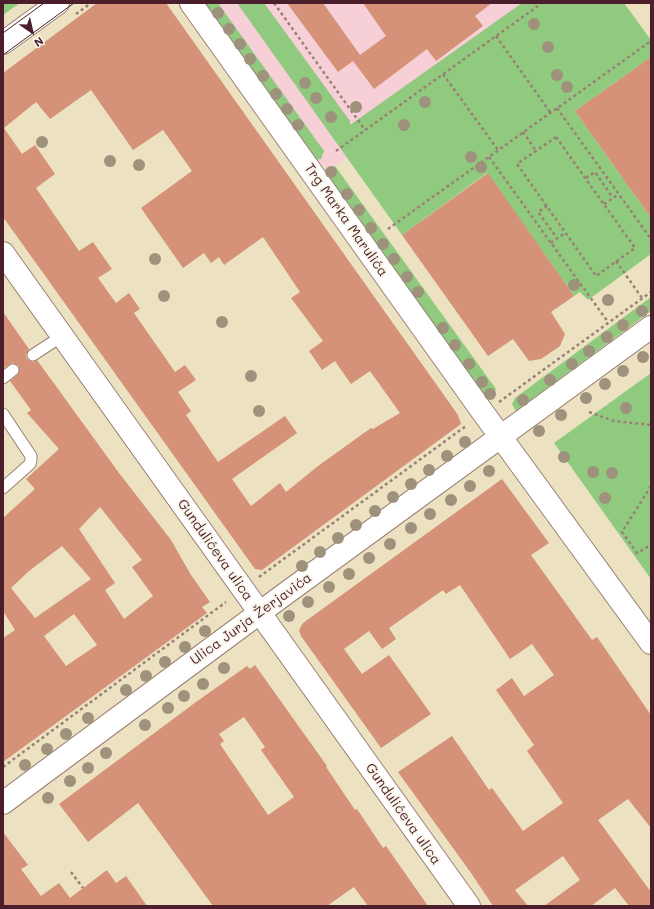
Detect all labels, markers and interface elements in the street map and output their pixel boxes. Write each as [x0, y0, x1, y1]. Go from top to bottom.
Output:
north arrow [12, 12, 52, 52]
text: N [31, 34, 47, 51]
street label: Trg Marka Marulića [301, 160, 391, 280]
street label: Gundulićeva ulica [174, 496, 256, 604]
street label: Ulica Jurja Žerjavića [187, 569, 315, 669]
street label: Gundulićeva ulica [362, 760, 444, 868]

